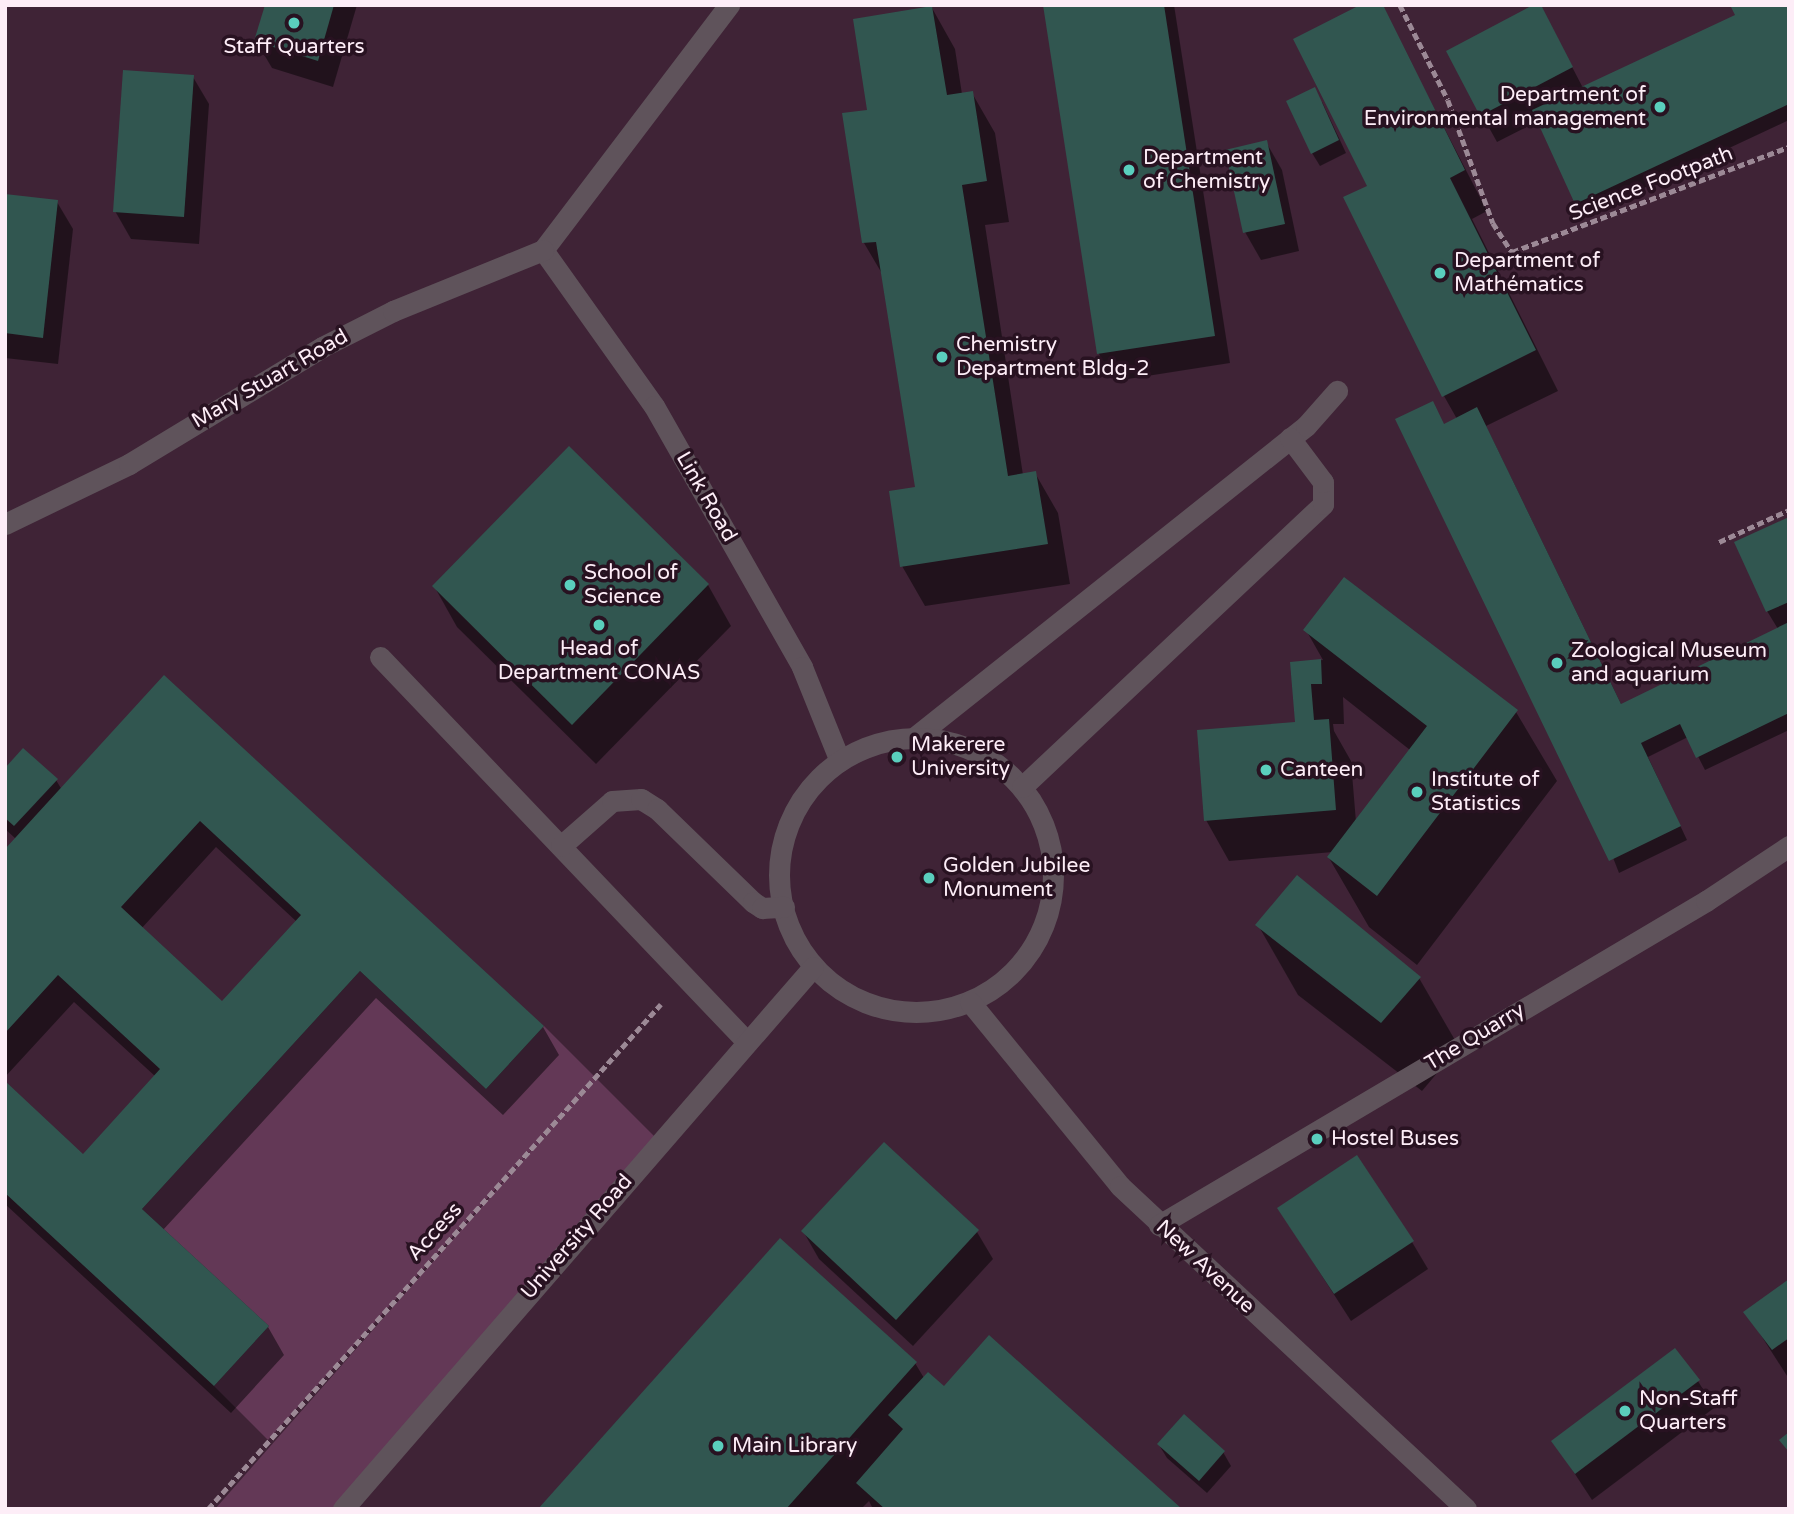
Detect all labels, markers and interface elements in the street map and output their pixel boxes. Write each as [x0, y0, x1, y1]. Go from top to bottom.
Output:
marker: Staff Quarters [286, 15, 302, 31]
place label: Staff Quarters [223, 34, 365, 60]
place label: Department of Environmental management [1364, 82, 1646, 132]
marker: Department of Environmental management [1652, 99, 1668, 115]
street label: Science Footpath [1565, 141, 1737, 227]
place label: Department of Chemistry [1143, 145, 1270, 195]
marker: Department of Chemistry [1121, 162, 1137, 178]
place label: Department of Mathématics [1454, 248, 1600, 298]
marker: Department of Mathématics [1432, 265, 1448, 281]
street label: Mary Stuart Road [187, 324, 353, 434]
place label: Chemistry Department Bldg-2 [956, 332, 1149, 382]
marker: Chemistry Department Bldg-2 [934, 349, 950, 365]
street label: Link Road [670, 447, 742, 547]
place label: School of Science [584, 560, 678, 610]
marker: School of Science [562, 577, 578, 593]
marker: Head of Department CONAS [591, 617, 607, 633]
place label: Head of Department CONAS [498, 636, 700, 686]
place label: Zoological Museum and aquarium [1571, 638, 1767, 688]
marker: Zoological Museum and aquarium [1549, 655, 1565, 671]
place label: Makerere University [911, 732, 1010, 782]
marker: Makerere University [889, 749, 905, 765]
place label: Canteen [1280, 757, 1363, 783]
marker: Canteen [1258, 762, 1274, 778]
place label: Institute of Statistics [1431, 767, 1540, 817]
marker: Institute of Statistics [1409, 784, 1425, 800]
place label: Golden Jubilee Monument [943, 853, 1090, 903]
marker: Golden Jubilee Monument [921, 870, 937, 886]
street label: The Quarry [1421, 997, 1529, 1077]
place label: Hostel Buses [1331, 1126, 1459, 1152]
marker: Hostel Buses [1309, 1131, 1325, 1147]
street label: University Road [516, 1169, 638, 1305]
street label: Access [402, 1198, 468, 1266]
street label: New Avenue [1150, 1215, 1260, 1319]
place label: Non-Staff Quarters [1639, 1386, 1738, 1436]
marker: Non-Staff Quarters [1617, 1403, 1633, 1419]
place label: Main Library [732, 1433, 857, 1459]
marker: Main Library [710, 1438, 726, 1454]

